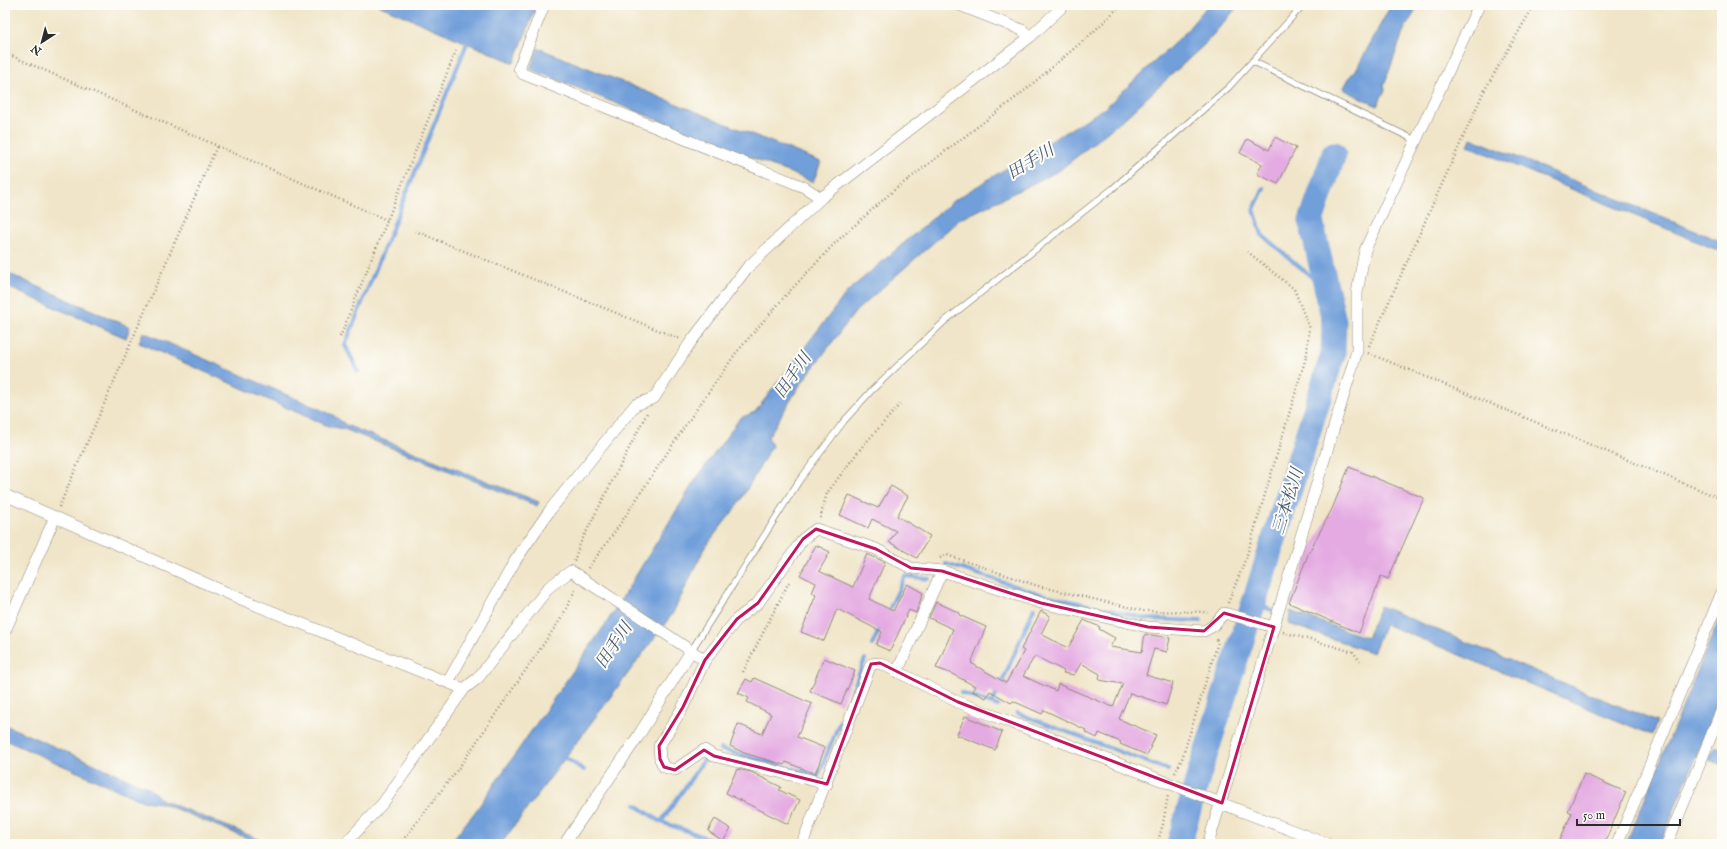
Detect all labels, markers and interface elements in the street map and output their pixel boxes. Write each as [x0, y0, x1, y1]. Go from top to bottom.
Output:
north arrow [22, 22, 62, 62]
text: N [28, 41, 45, 58]
water label: 田手川 [1004, 139, 1060, 184]
water label: 田手川 [770, 347, 818, 403]
water label: 三本松川 [1268, 464, 1309, 537]
water label: 田手川 [591, 617, 638, 673]
scale bar [1577, 801, 1680, 827]
text: 50 m [1583, 808, 1605, 823]

